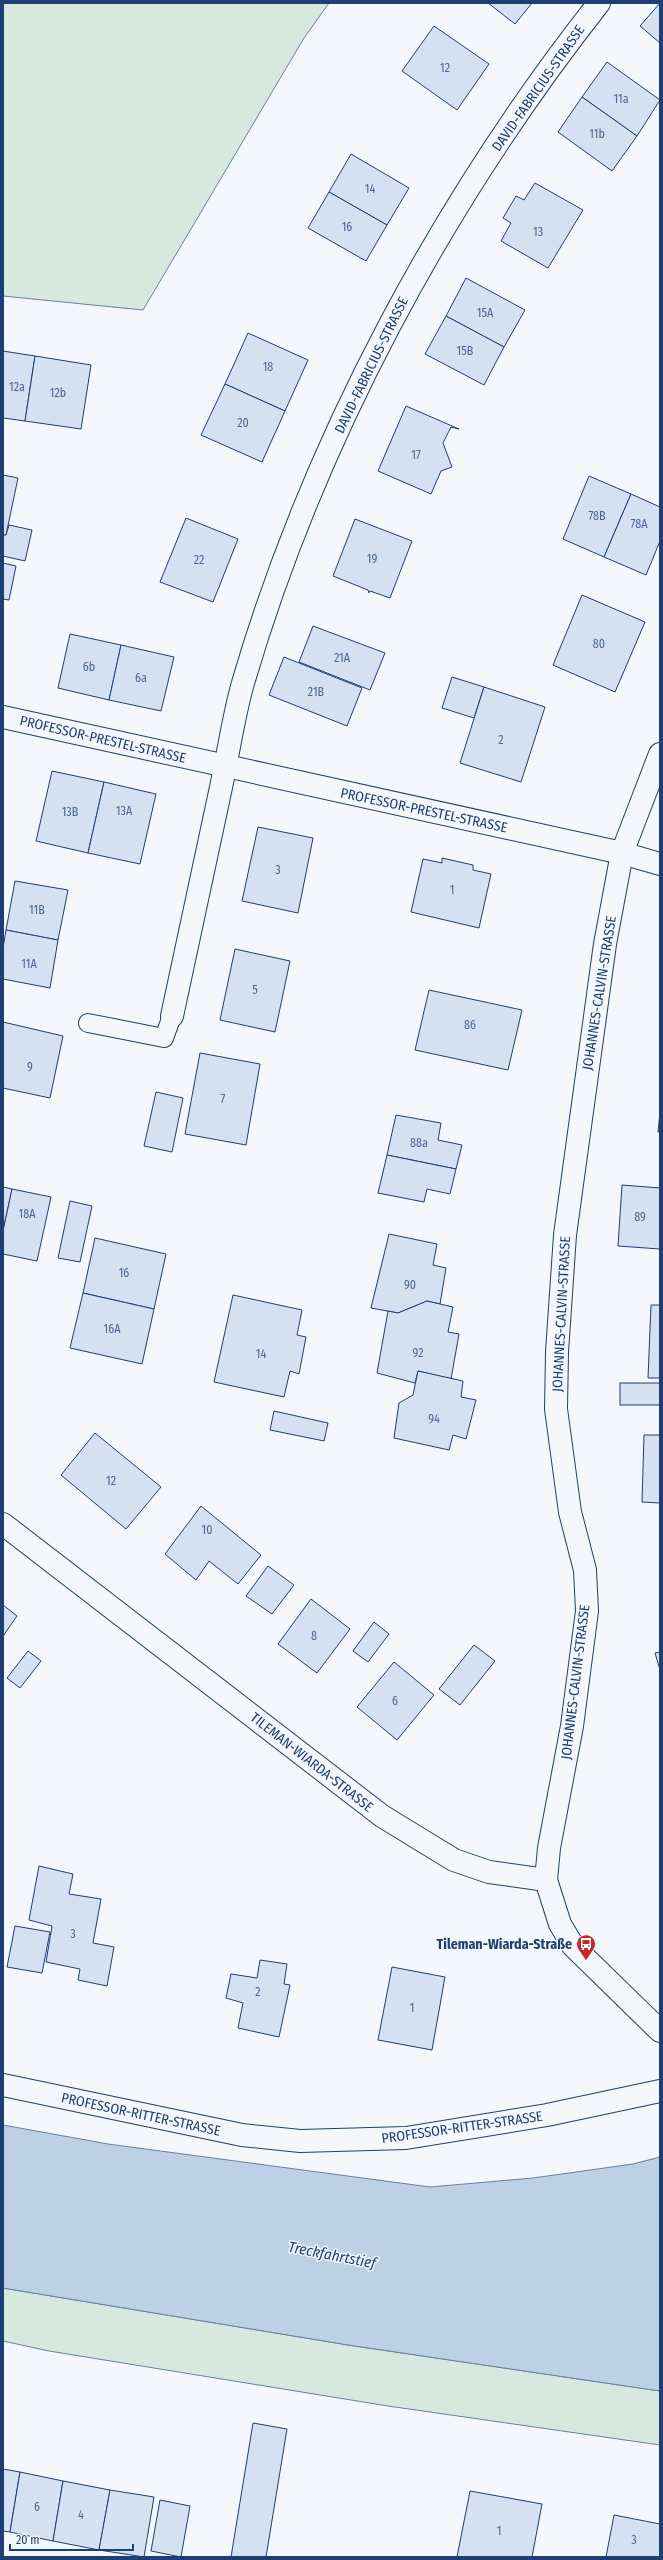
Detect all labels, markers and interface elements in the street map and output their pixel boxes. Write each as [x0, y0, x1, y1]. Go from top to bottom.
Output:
street label: DAVID-FABRICIUS-STRASSE [488, 22, 589, 155]
house number: 12 [440, 61, 450, 75]
house number: 11a [613, 92, 629, 106]
house number: 11b [589, 127, 605, 141]
house number: 14 [365, 182, 375, 196]
house number: 16 [342, 220, 352, 234]
house number: 13 [533, 225, 543, 239]
street label: DAVID-FABRICIUS-STRASSE [331, 294, 412, 436]
house number: 15A [477, 306, 494, 320]
house number: 15B [457, 344, 474, 358]
house number: 18 [263, 360, 273, 374]
house number: 12a [9, 380, 25, 394]
house number: 12b [50, 386, 66, 400]
house number: 20 [237, 416, 249, 430]
house number: 17 [411, 448, 421, 462]
house number: 78B [588, 509, 606, 523]
house number: 78A [631, 517, 648, 531]
house number: 19 [367, 552, 377, 566]
house number: 22 [194, 553, 204, 567]
house number: 80 [593, 637, 605, 651]
house number: 21A [334, 651, 351, 665]
house number: 6b [83, 660, 95, 674]
house number: 6a [135, 671, 147, 685]
house number: 21B [308, 685, 325, 699]
street label: PROFESSOR-PRESTEL-STRASSE [18, 712, 188, 767]
house number: 2 [498, 733, 504, 747]
street label: PROFESSOR-PRESTEL-STRASSE [339, 785, 509, 837]
house number: 13A [116, 804, 133, 818]
house number: 13B [62, 805, 79, 819]
house number: 3 [275, 863, 281, 877]
house number: 1 [450, 883, 454, 897]
house number: 11B [29, 903, 45, 917]
street label: JOHANNES-CALVIN-STRASSE [579, 914, 620, 1071]
house number: 11A [21, 957, 37, 971]
house number: 5 [252, 983, 258, 997]
house number: 86 [464, 1018, 476, 1032]
house number: 9 [27, 1060, 33, 1074]
house number: 7 [221, 1092, 226, 1106]
house number: 88a [410, 1136, 428, 1150]
house number: 18A [19, 1207, 36, 1221]
house number: 89 [634, 1210, 646, 1224]
street label: JOHANNES-CALVIN-STRASSE [549, 1235, 574, 1392]
house number: 16 [119, 1266, 129, 1280]
house number: 90 [404, 1278, 416, 1292]
house number: 16A [104, 1322, 121, 1336]
house number: 92 [413, 1346, 423, 1360]
house number: 14 [256, 1347, 266, 1361]
house number: 94 [428, 1412, 440, 1426]
house number: 12 [106, 1474, 116, 1488]
house number: 10 [202, 1523, 212, 1537]
street label: JOHANNES-CALVIN-STRASSE [558, 1603, 593, 1761]
house number: 8 [311, 1629, 317, 1643]
house number: 6 [392, 1694, 398, 1708]
street label: TILEMAN-WIARDA-STRASSE [247, 1709, 377, 1816]
house number: 3 [70, 1927, 76, 1941]
bus stop icon: Tileman-Wiarda-Straße [575, 1933, 597, 1961]
place label: Tileman-Wiarda-Straße [436, 1936, 572, 1953]
house number: 2 [255, 1985, 261, 1999]
house number: 1 [410, 2001, 414, 2015]
street label: PROFESSOR-RITTER-STRASSE [60, 2089, 222, 2140]
street label: PROFESSOR-RITTER-STRASSE [381, 2108, 544, 2147]
water label: Treckfahrtstief [287, 2238, 380, 2273]
house number: 6 [34, 2500, 40, 2514]
house number: 4 [78, 2508, 84, 2522]
house number: 1 [497, 2524, 501, 2538]
scale bar [10, 2526, 133, 2552]
text: 20 m [16, 2533, 40, 2547]
house number: 3 [631, 2533, 637, 2547]

